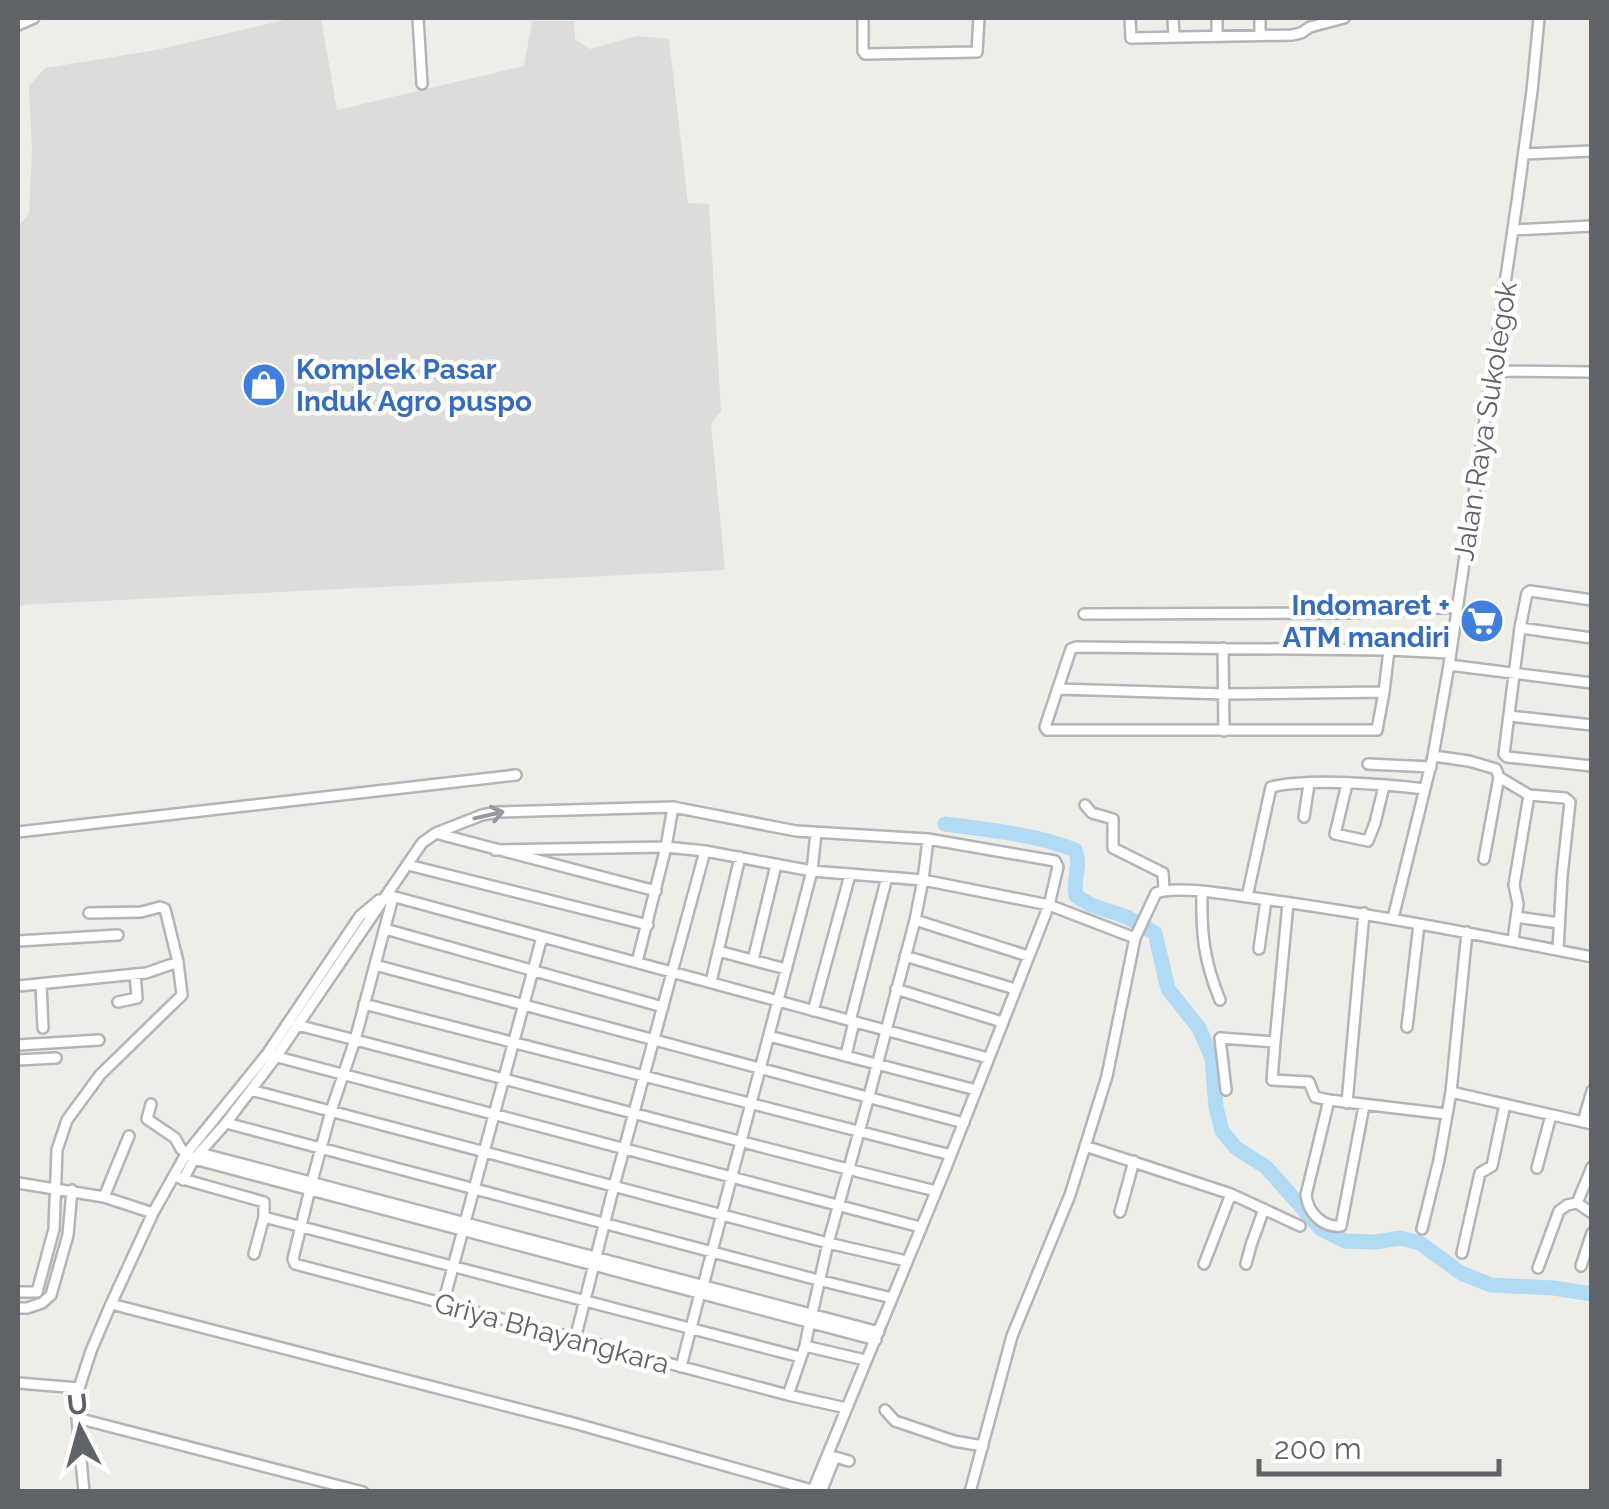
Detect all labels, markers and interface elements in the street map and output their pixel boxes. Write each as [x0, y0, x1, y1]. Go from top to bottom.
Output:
street label: Jalan Raya Sukolegok [1447, 279, 1524, 563]
place label: Komplek Pasar Induk Agro puspo [296, 353, 532, 418]
shop icon: Komplek Pasar Induk Agro puspo [241, 362, 287, 408]
place label: Indomaret + ATM mandiri [1283, 589, 1450, 654]
supermarket icon: Indomaret + ATM mandiri [1459, 598, 1505, 644]
one-way arrow [472, 805, 504, 823]
street label: Griya Bhayangkara [431, 1286, 673, 1381]
north arrow [30, 1379, 130, 1479]
text: U [65, 1387, 90, 1422]
scale bar [1259, 1414, 1499, 1476]
text: 200 m [1274, 1431, 1362, 1466]

